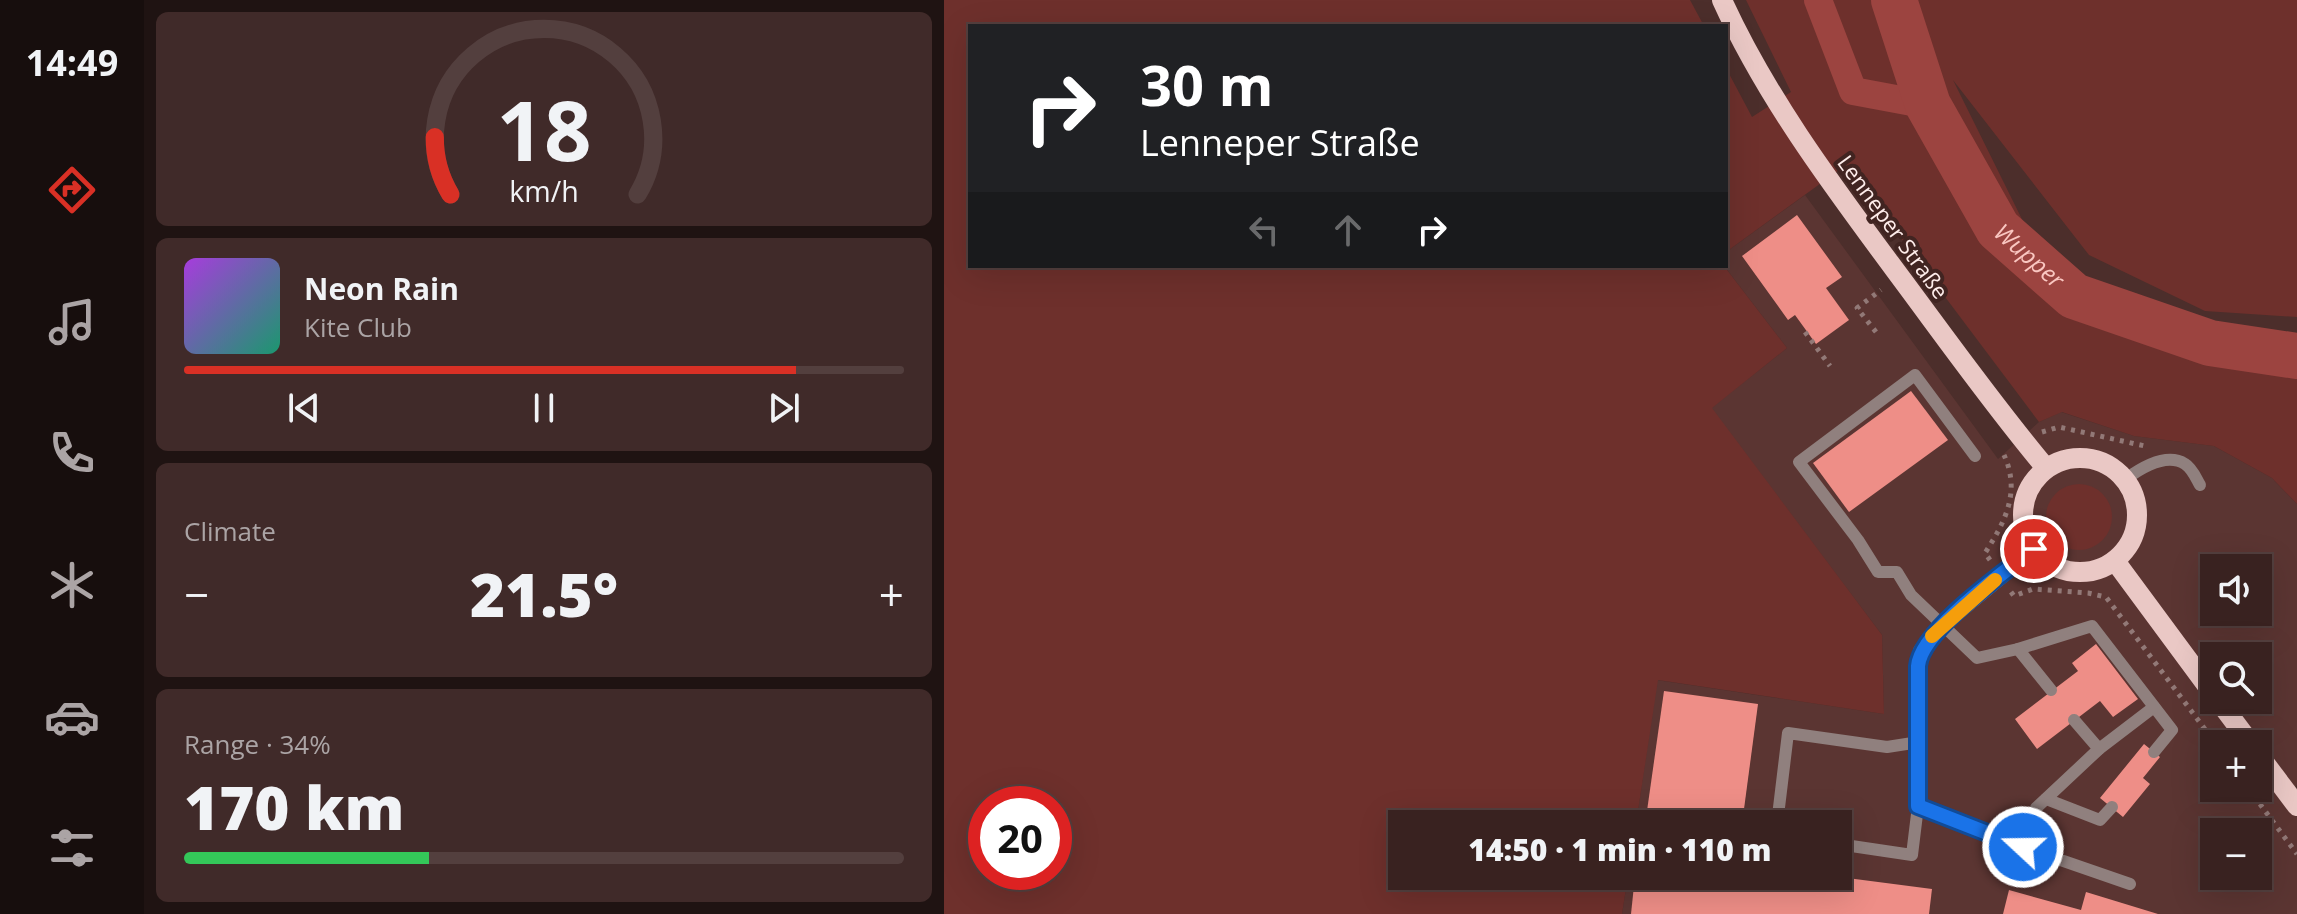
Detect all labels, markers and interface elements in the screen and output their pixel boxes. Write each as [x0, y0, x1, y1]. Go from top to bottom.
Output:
text: 14:49 [26, 38, 118, 87]
text: 30 m [1140, 46, 1274, 122]
icon: right [1008, 56, 1112, 160]
text: 18 [496, 71, 592, 184]
text: Lenneper Straße [1140, 118, 1420, 167]
street label: Lenneper Straße [1831, 148, 1956, 304]
icon: directions [44, 162, 100, 218]
text: km/h [509, 171, 579, 210]
icon: left [1242, 208, 1286, 252]
icon: ahead [1326, 208, 1370, 252]
icon: right [1410, 208, 1454, 252]
water label: Wupper [1988, 215, 2073, 296]
text: Neon Rain [304, 268, 459, 309]
icon: music [44, 294, 100, 350]
text: Kite Club [304, 309, 412, 345]
icon: previous [282, 386, 326, 430]
icon: pause [522, 386, 566, 430]
icon: next [762, 386, 806, 430]
icon: phone [44, 425, 100, 481]
text: Climate [184, 513, 276, 549]
pin [2000, 515, 2068, 583]
icon: arrive [2012, 527, 2056, 571]
text: 21.5° [470, 553, 618, 635]
map controls [2200, 554, 2272, 890]
button: sound [2200, 554, 2272, 626]
icon: climate [44, 557, 100, 613]
text: − [184, 564, 209, 624]
text: + [879, 564, 904, 624]
button: search [2200, 642, 2272, 714]
icon: car [44, 689, 100, 745]
text: Range · 34% [184, 726, 331, 762]
button: + [2200, 730, 2272, 802]
text: 170 km [184, 766, 405, 848]
speed limit sign: 20 [968, 786, 1072, 890]
position arrow [1981, 805, 2065, 889]
button: − [2200, 818, 2272, 890]
icon: filters [44, 820, 100, 876]
text: 14:50 · 1 min · 110 m [1468, 829, 1772, 870]

